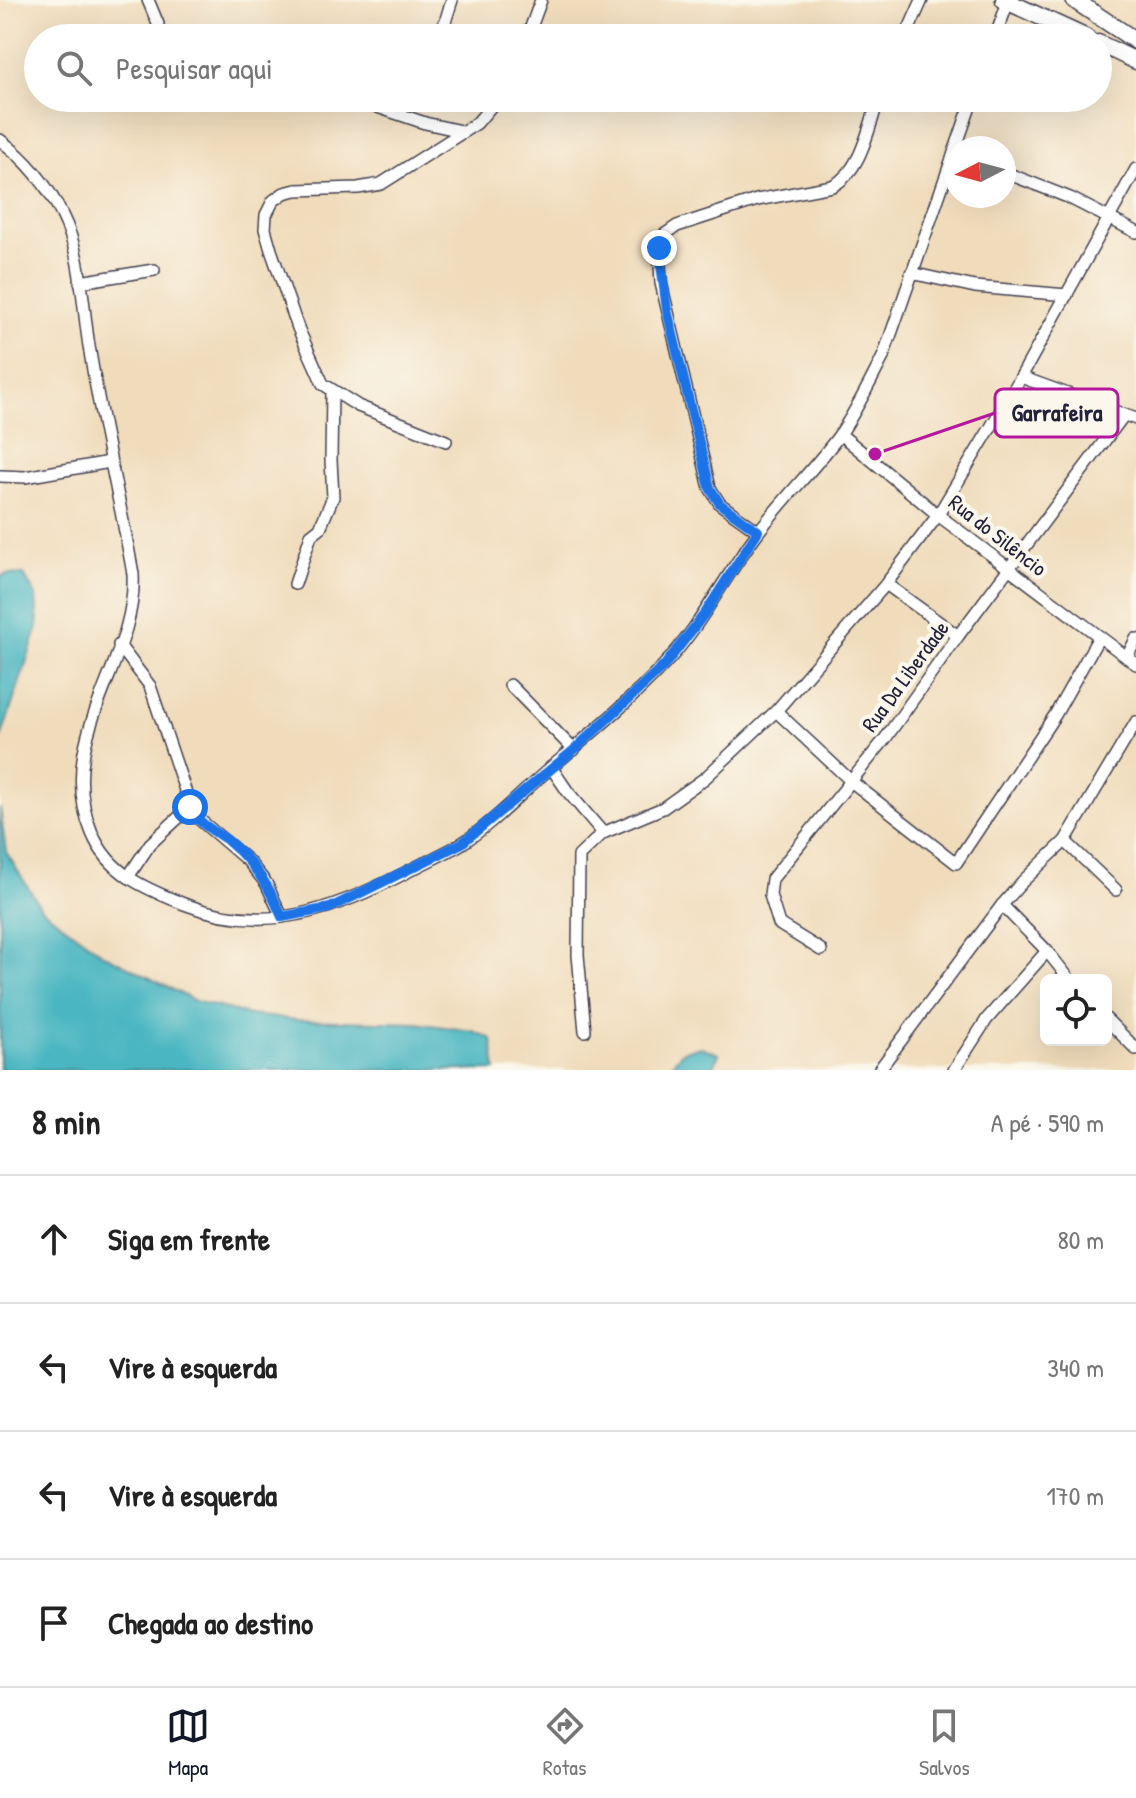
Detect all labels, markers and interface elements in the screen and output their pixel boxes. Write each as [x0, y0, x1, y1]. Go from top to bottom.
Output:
search box [24, 24, 1112, 112]
icon: search [52, 46, 96, 90]
text: Pesquisar aqui [116, 48, 273, 88]
north arrow [944, 136, 1016, 208]
route end [641, 230, 677, 266]
callout: Garrafeira [995, 389, 1118, 437]
text: Garrafeira [1011, 396, 1103, 428]
street label: Rua do Silêncio [943, 487, 1053, 583]
street label: Rua Da Liberdade [854, 614, 956, 738]
route start [172, 789, 208, 825]
map controls [1040, 974, 1112, 1046]
button: locate [1040, 974, 1112, 1046]
text: 8 min [32, 1099, 101, 1145]
text: A pé · 590 m [991, 1105, 1104, 1140]
icon: ahead [32, 1217, 76, 1261]
text: Siga em frente [108, 1219, 270, 1259]
text: 80 m [1057, 1222, 1104, 1257]
icon: left [32, 1345, 76, 1389]
text: Vire à esquerda [108, 1347, 277, 1387]
text: 340 m [1047, 1350, 1104, 1385]
icon: left [32, 1473, 76, 1517]
text: Vire à esquerda [108, 1475, 277, 1515]
text: 170 m [1046, 1478, 1104, 1513]
icon: arrive [32, 1601, 76, 1645]
text: Chegada ao destino [108, 1603, 313, 1643]
tab: Mapa [166, 1704, 210, 1782]
tab: Rotas [543, 1704, 587, 1782]
tab: Salvos [919, 1704, 970, 1782]

